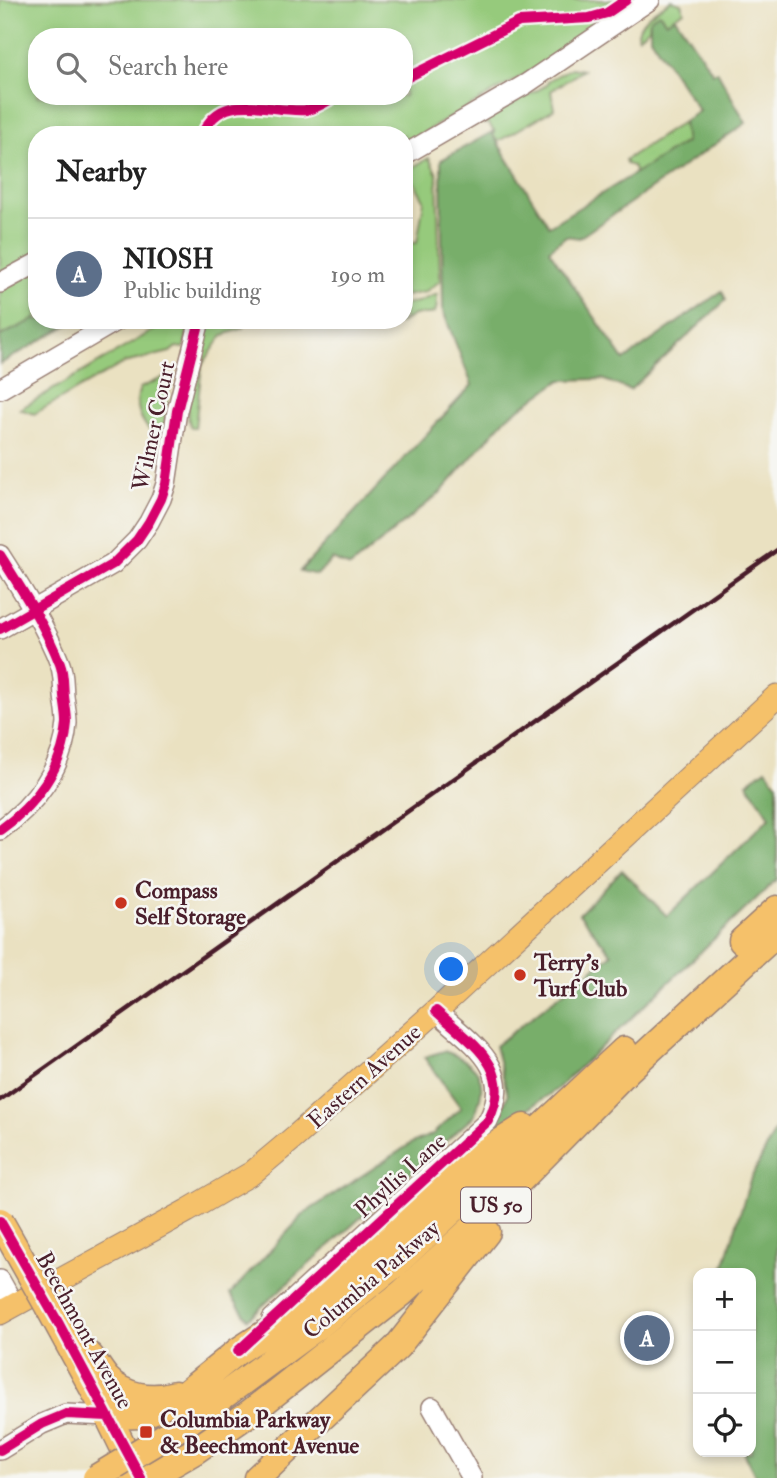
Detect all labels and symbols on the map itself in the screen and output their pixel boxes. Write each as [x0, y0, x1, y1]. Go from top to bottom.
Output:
street label: Wilmer Court [125, 359, 181, 495]
place label: Compass Self Storage [135, 876, 246, 932]
marker: Compass Self Storage [113, 895, 129, 911]
place label: Terry's Turf Club [533, 948, 627, 1003]
your location [434, 952, 468, 986]
marker: Terry's Turf Club [512, 967, 528, 983]
street label: Eastern Avenue [302, 1018, 427, 1135]
street label: Phyllis Lane [348, 1126, 452, 1224]
road number: US 50 [461, 1188, 531, 1222]
street label: Columbia Parkway [297, 1213, 446, 1345]
street label: Beechmont Avenue [29, 1247, 140, 1414]
pin: A [624, 1312, 670, 1364]
place label: Columbia Parkway & Beechmont Avenue [160, 1405, 360, 1460]
marker: Columbia Parkway & Beechmont Avenue [138, 1424, 154, 1440]

